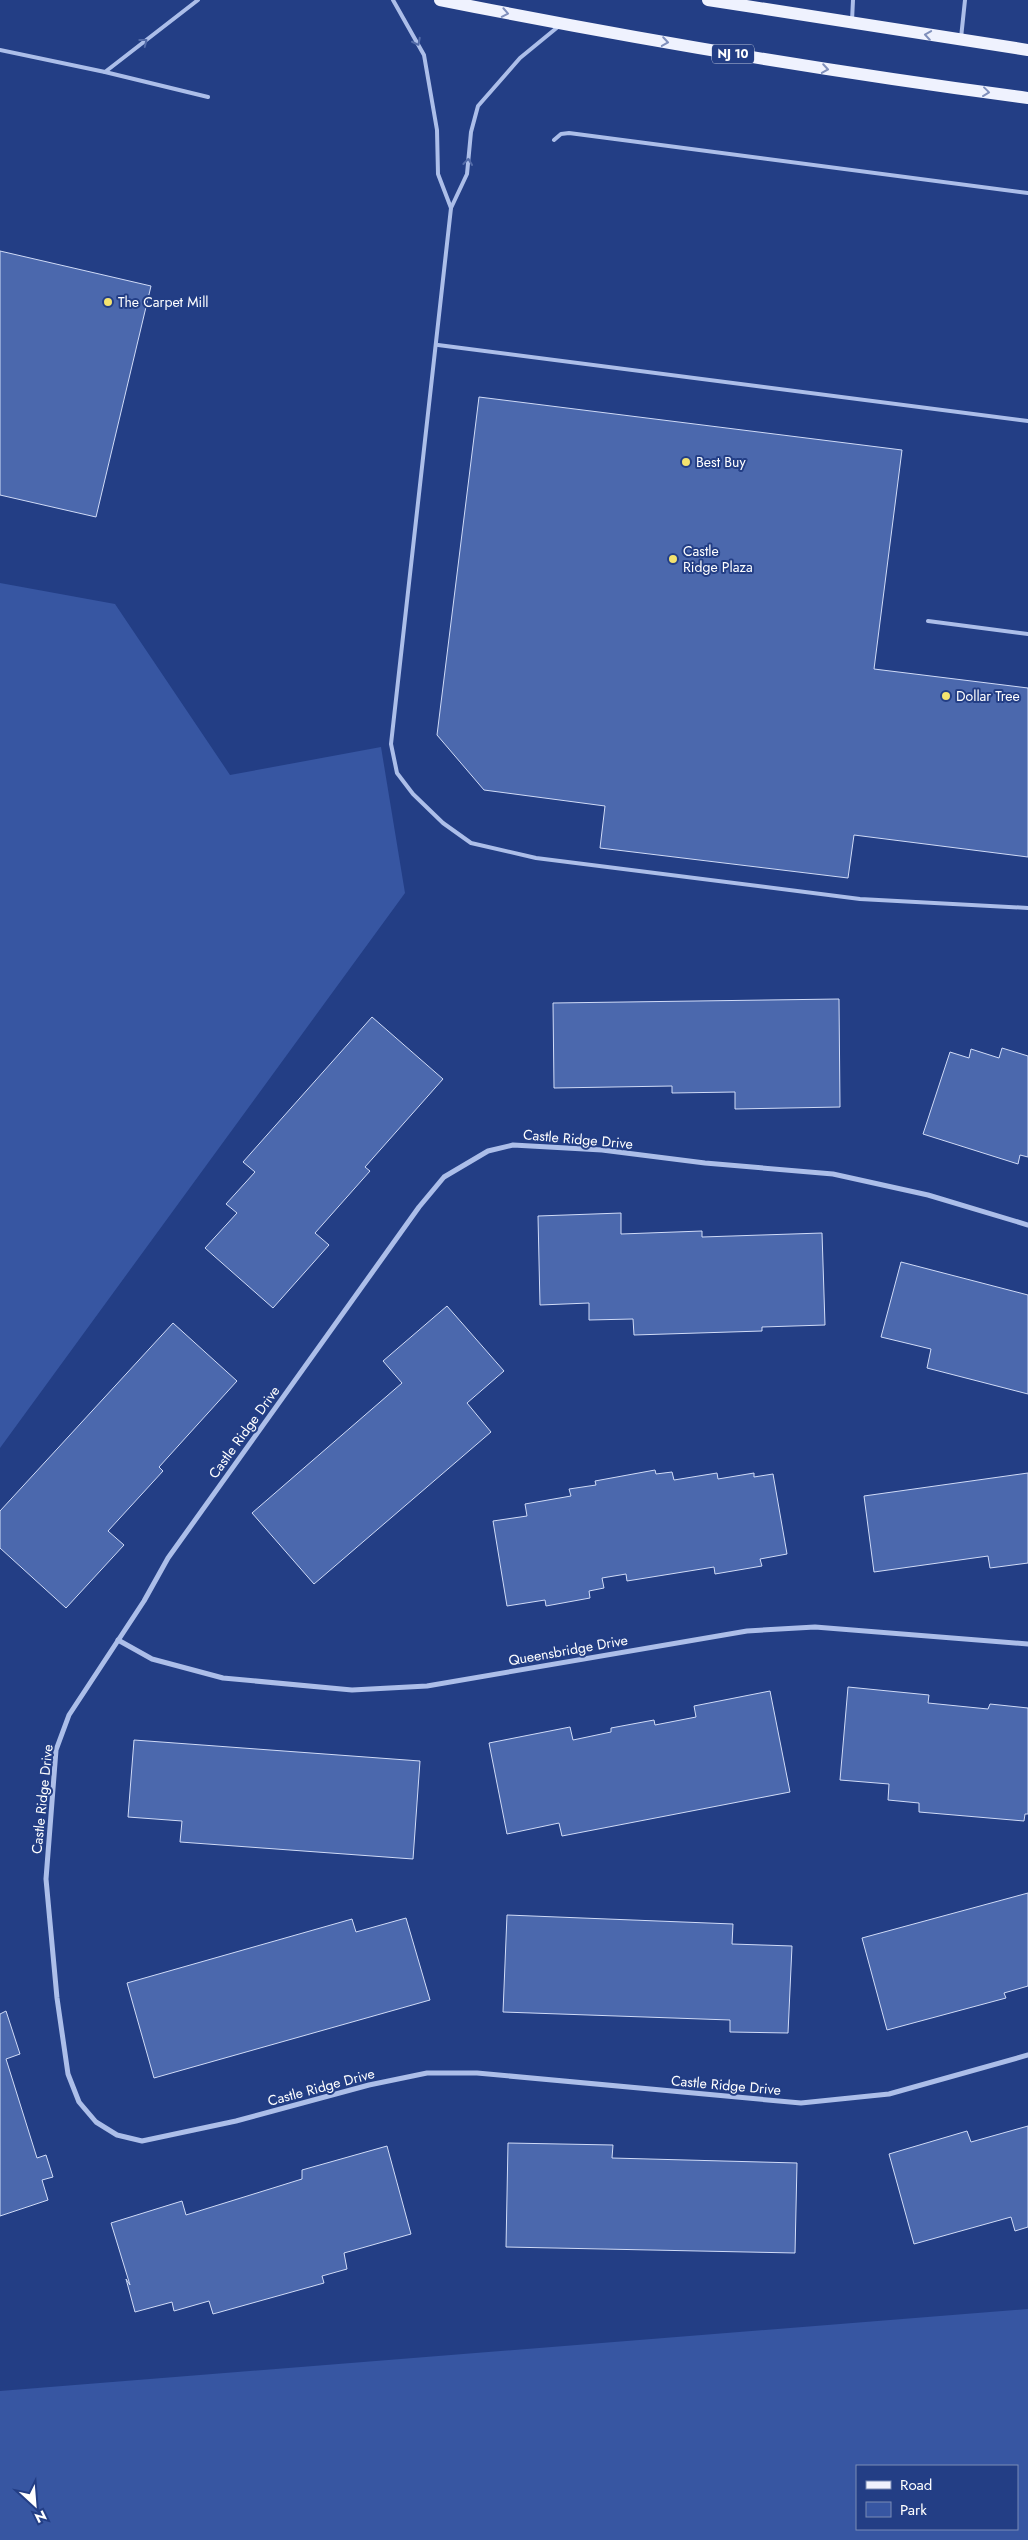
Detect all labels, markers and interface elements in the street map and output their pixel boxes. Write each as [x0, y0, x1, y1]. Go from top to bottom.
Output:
one-way arrow [500, 7, 509, 18]
one-way arrow [924, 31, 932, 41]
one-way arrow [411, 37, 421, 46]
one-way arrow [660, 37, 669, 47]
one-way arrow [138, 39, 147, 47]
road number: NJ 10 [712, 44, 754, 64]
one-way arrow [821, 63, 829, 73]
one-way arrow [982, 86, 990, 97]
one-way arrow [462, 158, 473, 166]
place label: The Carpet Mill [118, 292, 209, 312]
marker: The Carpet Mill [102, 296, 114, 308]
place label: Best Buy [696, 452, 746, 472]
marker: Best Buy [680, 456, 692, 468]
place label: Castle Ridge Plaza [683, 541, 753, 577]
marker: Castle Ridge Plaza [667, 553, 679, 565]
place label: Dollar Tree [956, 686, 1020, 706]
marker: Dollar Tree [940, 690, 952, 702]
street label: Castle Ridge Drive [522, 1124, 634, 1154]
street label: Castle Ridge Drive [204, 1382, 284, 1482]
street label: Queensbridge Drive [507, 1630, 629, 1670]
street label: Castle Ridge Drive [26, 1743, 58, 1855]
street label: Castle Ridge Drive [265, 2063, 377, 2111]
street label: Castle Ridge Drive [670, 2070, 782, 2100]
legend [856, 2465, 1018, 2530]
text: Road [900, 2474, 932, 2496]
north arrow [10, 2480, 60, 2530]
text: Park [900, 2499, 927, 2521]
text: N [31, 2505, 50, 2528]

